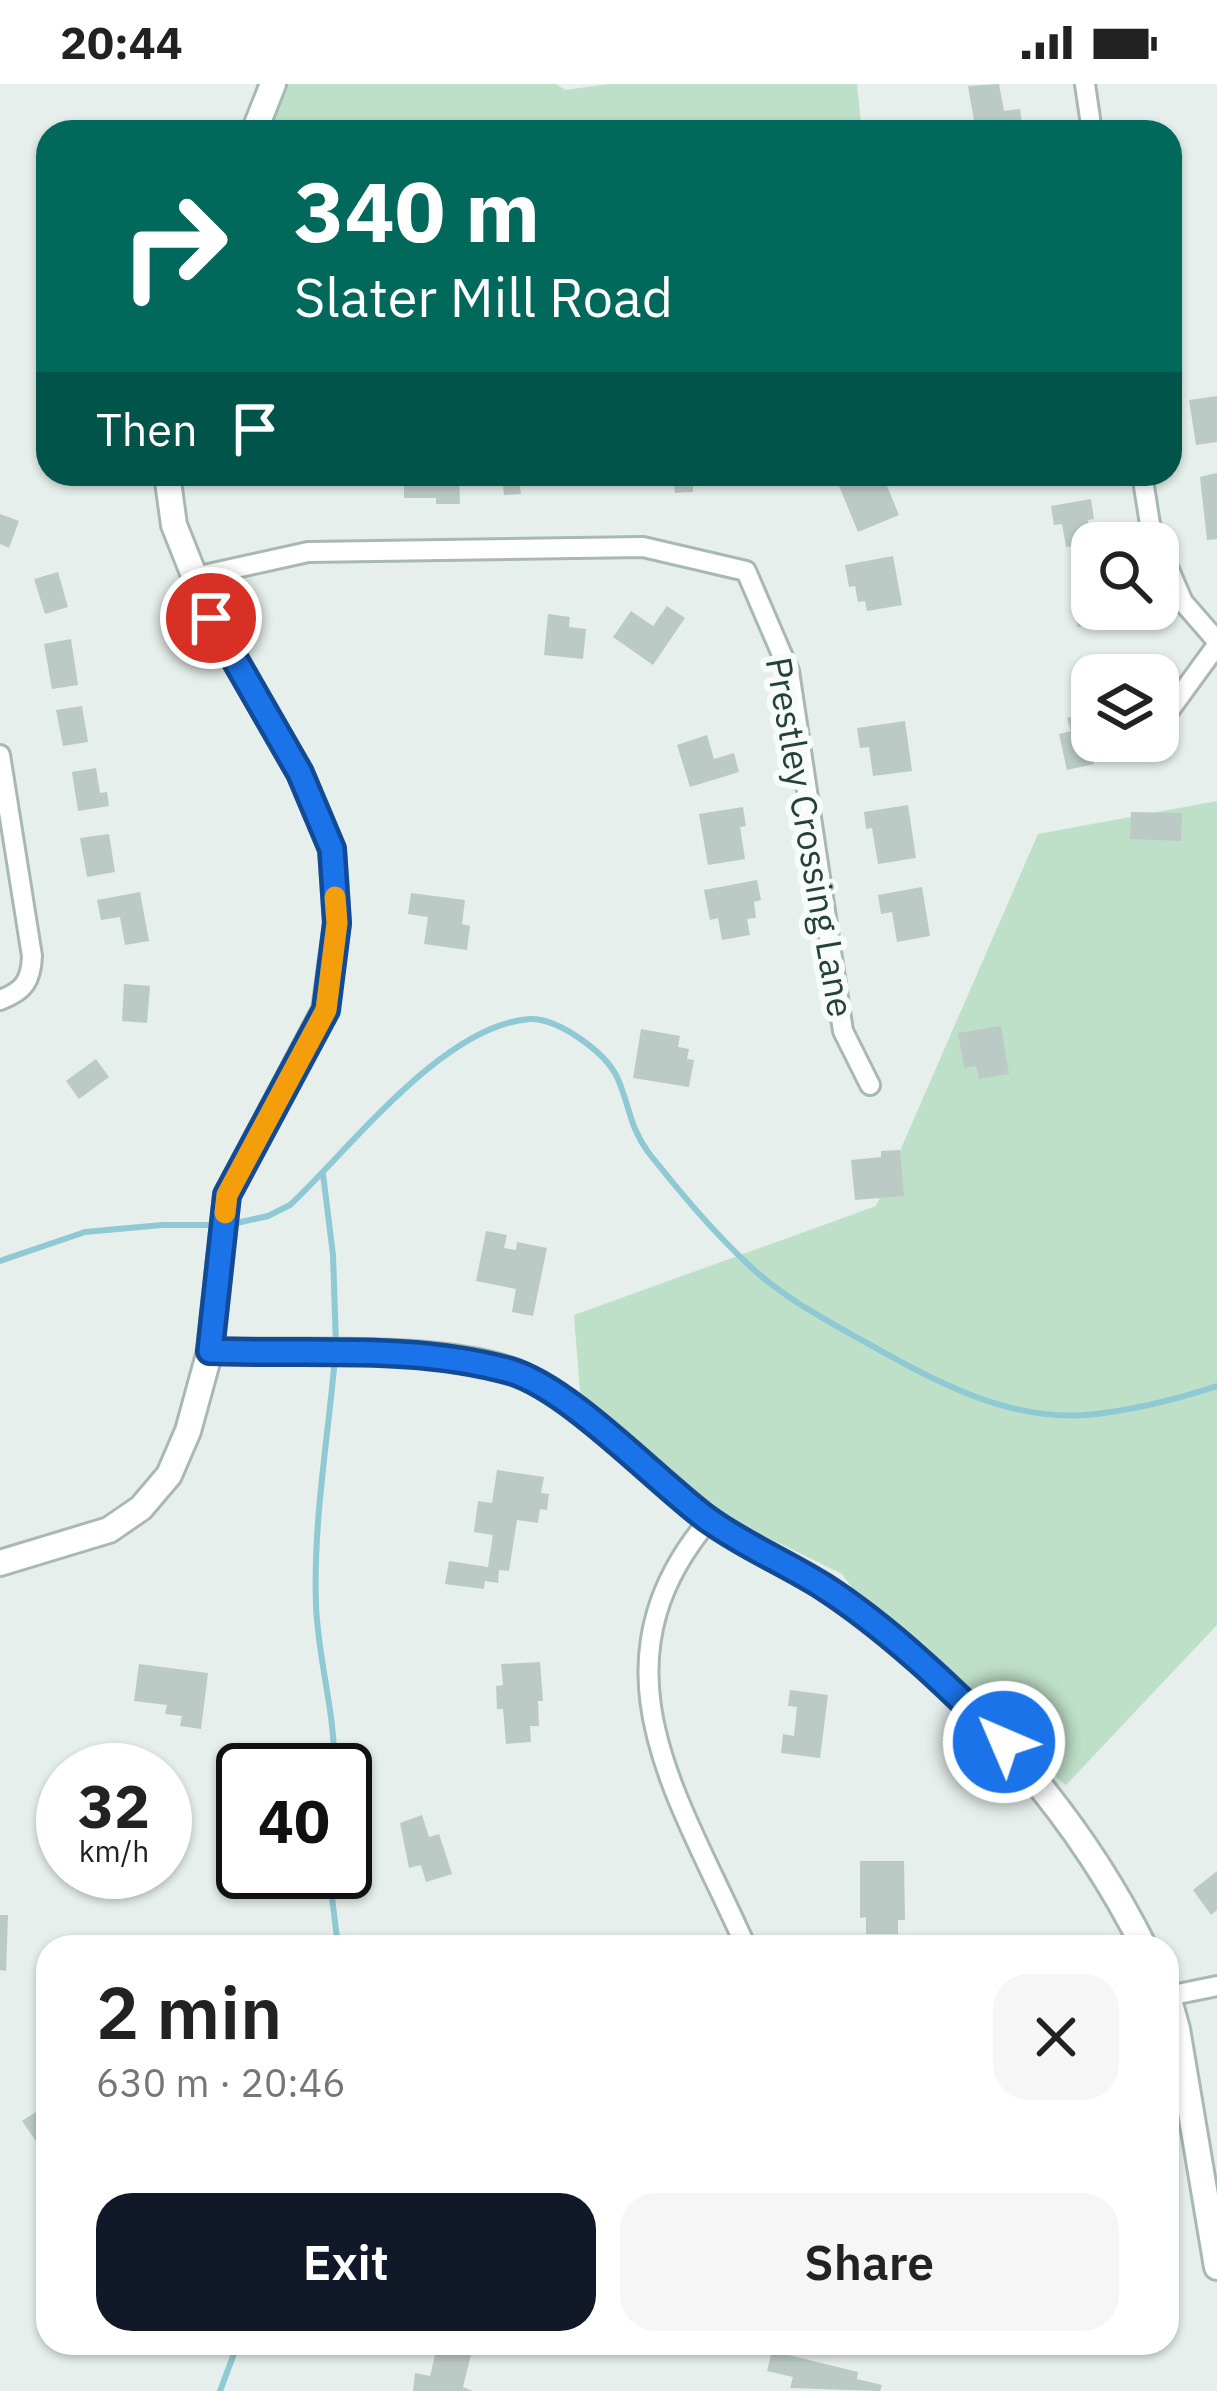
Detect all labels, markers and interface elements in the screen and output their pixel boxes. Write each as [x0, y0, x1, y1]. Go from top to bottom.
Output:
text: 20:44 [60, 13, 183, 71]
text: 340 m [294, 156, 540, 265]
icon: right [96, 168, 252, 324]
text: Slater Mill Road [294, 262, 673, 332]
icon: arrive [222, 396, 288, 462]
text: Then [96, 400, 198, 458]
map controls [1071, 522, 1179, 762]
button: search [1071, 522, 1179, 630]
pin [160, 567, 262, 669]
icon: arrive [178, 585, 244, 651]
street label: Prestley Crossing Lane [756, 653, 865, 1021]
button: layers [1071, 654, 1179, 762]
position arrow [941, 1679, 1067, 1805]
speed limit sign: 40 [216, 1743, 372, 1899]
text: 32 [78, 1766, 150, 1845]
text: km/h [79, 1831, 149, 1870]
text: 2 min [96, 1965, 282, 2059]
button: close [993, 1974, 1119, 2100]
text: 630 m · 20:46 [96, 2057, 346, 2108]
button: Exit [96, 2193, 596, 2331]
button: Share [620, 2193, 1119, 2331]

